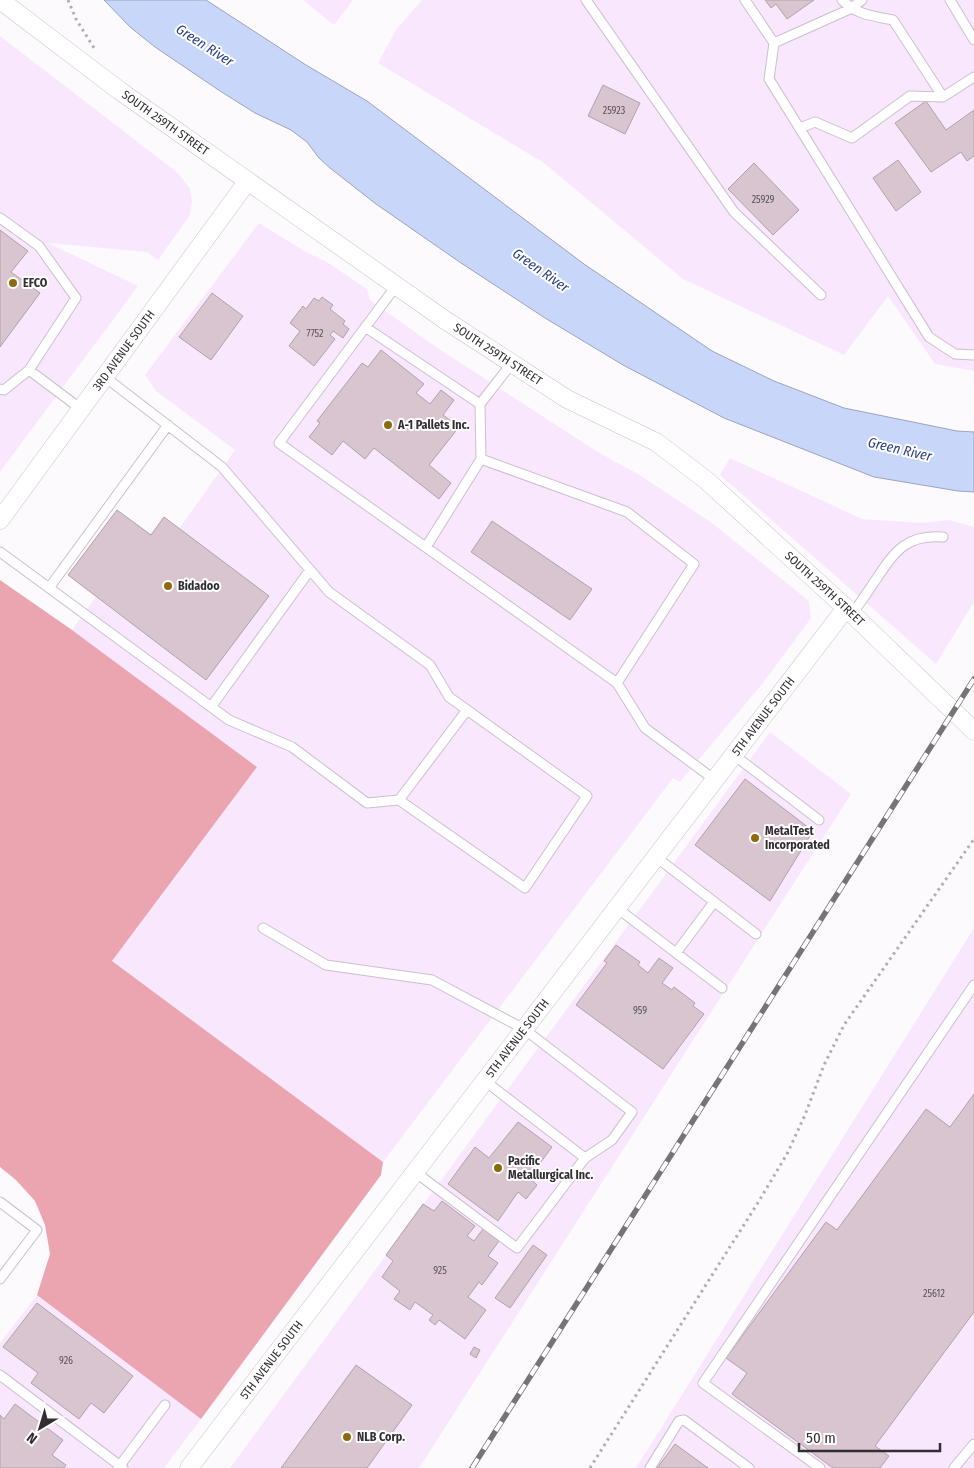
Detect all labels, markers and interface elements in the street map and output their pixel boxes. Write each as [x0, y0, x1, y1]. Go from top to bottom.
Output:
water label: Green River [173, 21, 238, 71]
street label: SOUTH 259TH STREET [119, 88, 212, 158]
house number: 25923 [603, 105, 626, 117]
house number: 25929 [752, 194, 775, 206]
water label: Green River [509, 245, 573, 297]
place label: EFCO [23, 276, 48, 290]
marker: EFCO [7, 277, 19, 289]
street label: 3RD AVENUE SOUTH [90, 308, 158, 393]
street label: SOUTH 259TH STREET [451, 320, 545, 388]
house number: 7752 [307, 328, 324, 340]
place label: A-1 Pallets Inc. [397, 418, 470, 432]
marker: A-1 Pallets Inc. [382, 419, 394, 431]
water label: Green River [866, 434, 935, 465]
street label: SOUTH 259TH STREET [782, 549, 867, 629]
place label: Bidadoo [178, 579, 220, 593]
marker: Bidadoo [162, 580, 174, 592]
street label: 5TH AVENUE SOUTH [729, 674, 798, 758]
place label: MetalTest Incorporated [765, 824, 830, 852]
marker: MetalTest Incorporated [749, 832, 761, 844]
street label: 5TH AVENUE SOUTH [483, 996, 552, 1080]
house number: 959 [633, 1005, 647, 1017]
place label: Pacific Metallurgical Inc. [508, 1154, 593, 1182]
marker: Pacific Metallurgical Inc. [492, 1162, 504, 1174]
house number: 925 [433, 1265, 447, 1277]
house number: 25612 [923, 1288, 945, 1300]
street label: 5TH AVENUE SOUTH [237, 1318, 306, 1402]
house number: 926 [59, 1355, 73, 1367]
north arrow [15, 1403, 65, 1453]
scale bar [799, 1420, 940, 1452]
text: N [24, 1429, 41, 1447]
text: 50 m [806, 1429, 836, 1447]
place label: NLB Corp. [357, 1430, 405, 1444]
marker: NLB Corp. [341, 1431, 353, 1443]

